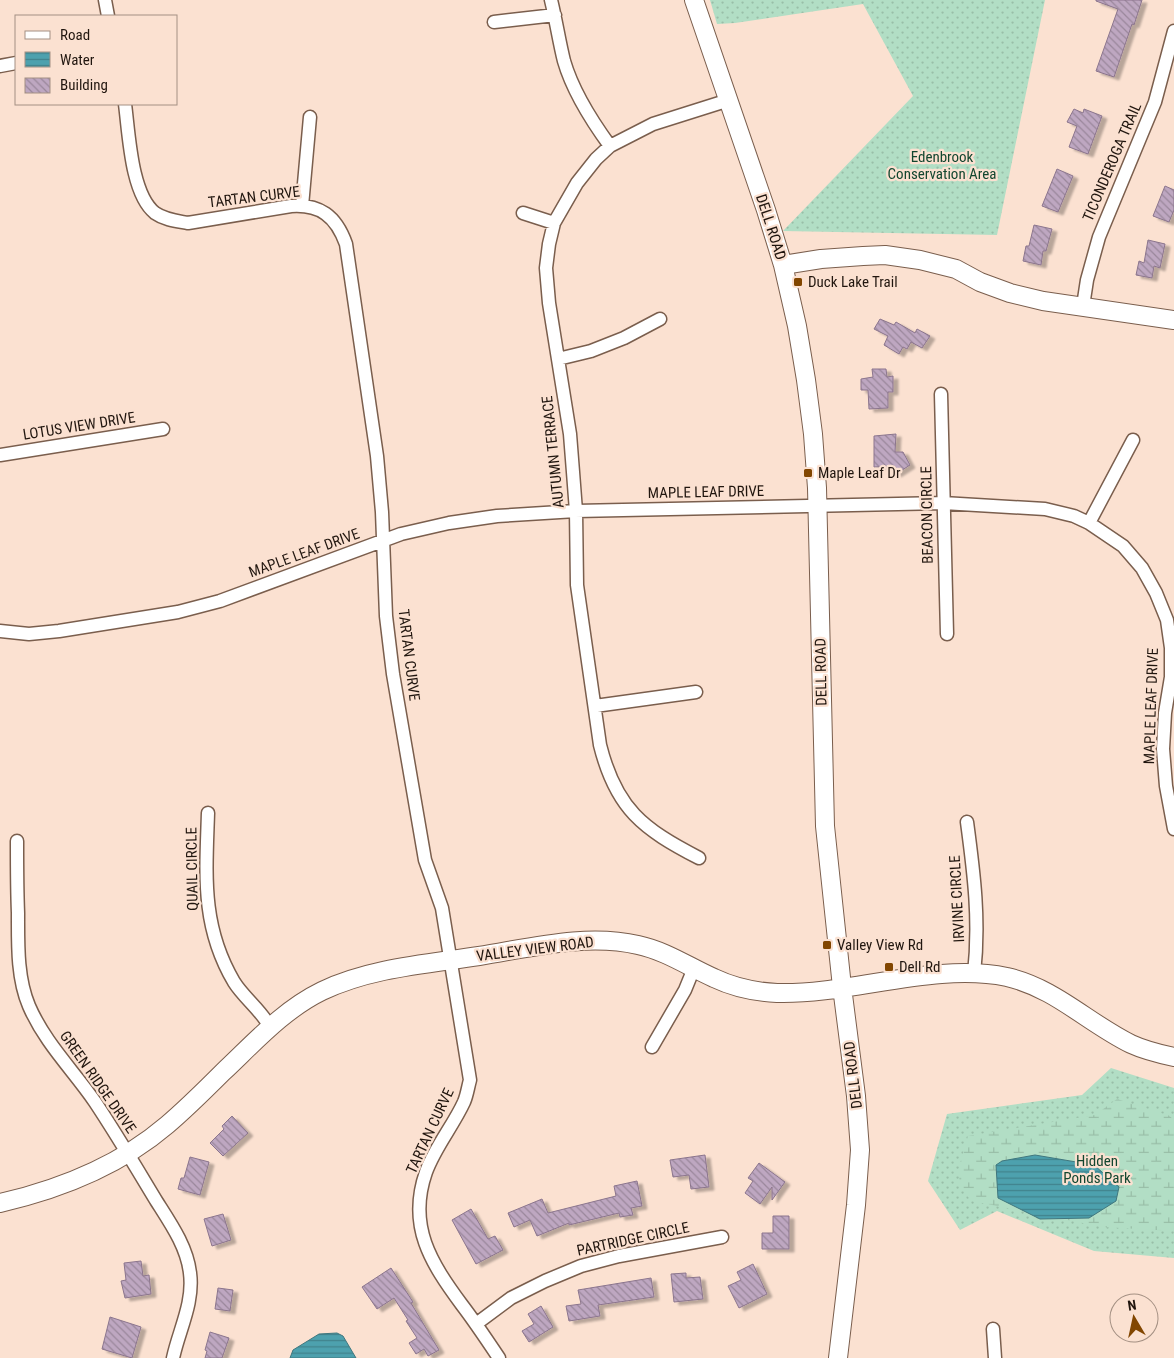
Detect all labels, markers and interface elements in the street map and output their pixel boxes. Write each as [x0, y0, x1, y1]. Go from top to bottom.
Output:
legend [15, 15, 178, 105]
text: Road [60, 26, 90, 44]
text: Water [60, 51, 95, 69]
text: Building [60, 76, 108, 94]
street label: TICONDEROGA TRAIL [1079, 100, 1145, 224]
park label: Edenbrook Conservation Area [888, 148, 996, 183]
street label: TARTAN CURVE [207, 182, 301, 212]
street label: DELL ROAD [752, 192, 790, 262]
place label: Duck Lake Trail [808, 273, 898, 291]
marker: Duck Lake Trail [792, 276, 804, 288]
street label: AUTUMN TERRACE [538, 395, 568, 509]
street label: LOTUS VIEW DRIVE [22, 408, 136, 444]
place label: Maple Leaf Dr [818, 464, 901, 482]
street label: BEACON CIRCLE [917, 466, 937, 564]
marker: Maple Leaf Dr [802, 467, 814, 479]
street label: MAPLE LEAF DRIVE [648, 482, 764, 502]
street label: MAPLE LEAF DRIVE [246, 525, 362, 581]
street label: TARTAN CURVE [394, 608, 424, 702]
street label: DELL ROAD [811, 638, 831, 706]
street label: MAPLE LEAF DRIVE [1140, 647, 1162, 765]
street label: QUAIL CIRCLE [182, 827, 202, 911]
street label: IRVINE CIRCLE [946, 855, 968, 943]
street label: VALLEY VIEW ROAD [475, 933, 595, 965]
place label: Valley View Rd [837, 936, 923, 954]
marker: Valley View Rd [821, 939, 833, 951]
place label: Dell Rd [899, 958, 940, 976]
marker: Dell Rd [883, 961, 895, 973]
street label: GREEN RIDGE DRIVE [56, 1027, 140, 1137]
street label: DELL ROAD [840, 1040, 866, 1110]
street label: TARTAN CURVE [402, 1085, 458, 1177]
park label: Hidden Ponds Park [1063, 1152, 1131, 1187]
street label: PARTRIDGE CIRCLE [575, 1218, 691, 1260]
north arrow [1109, 1293, 1159, 1343]
text: N [1126, 1297, 1137, 1314]

